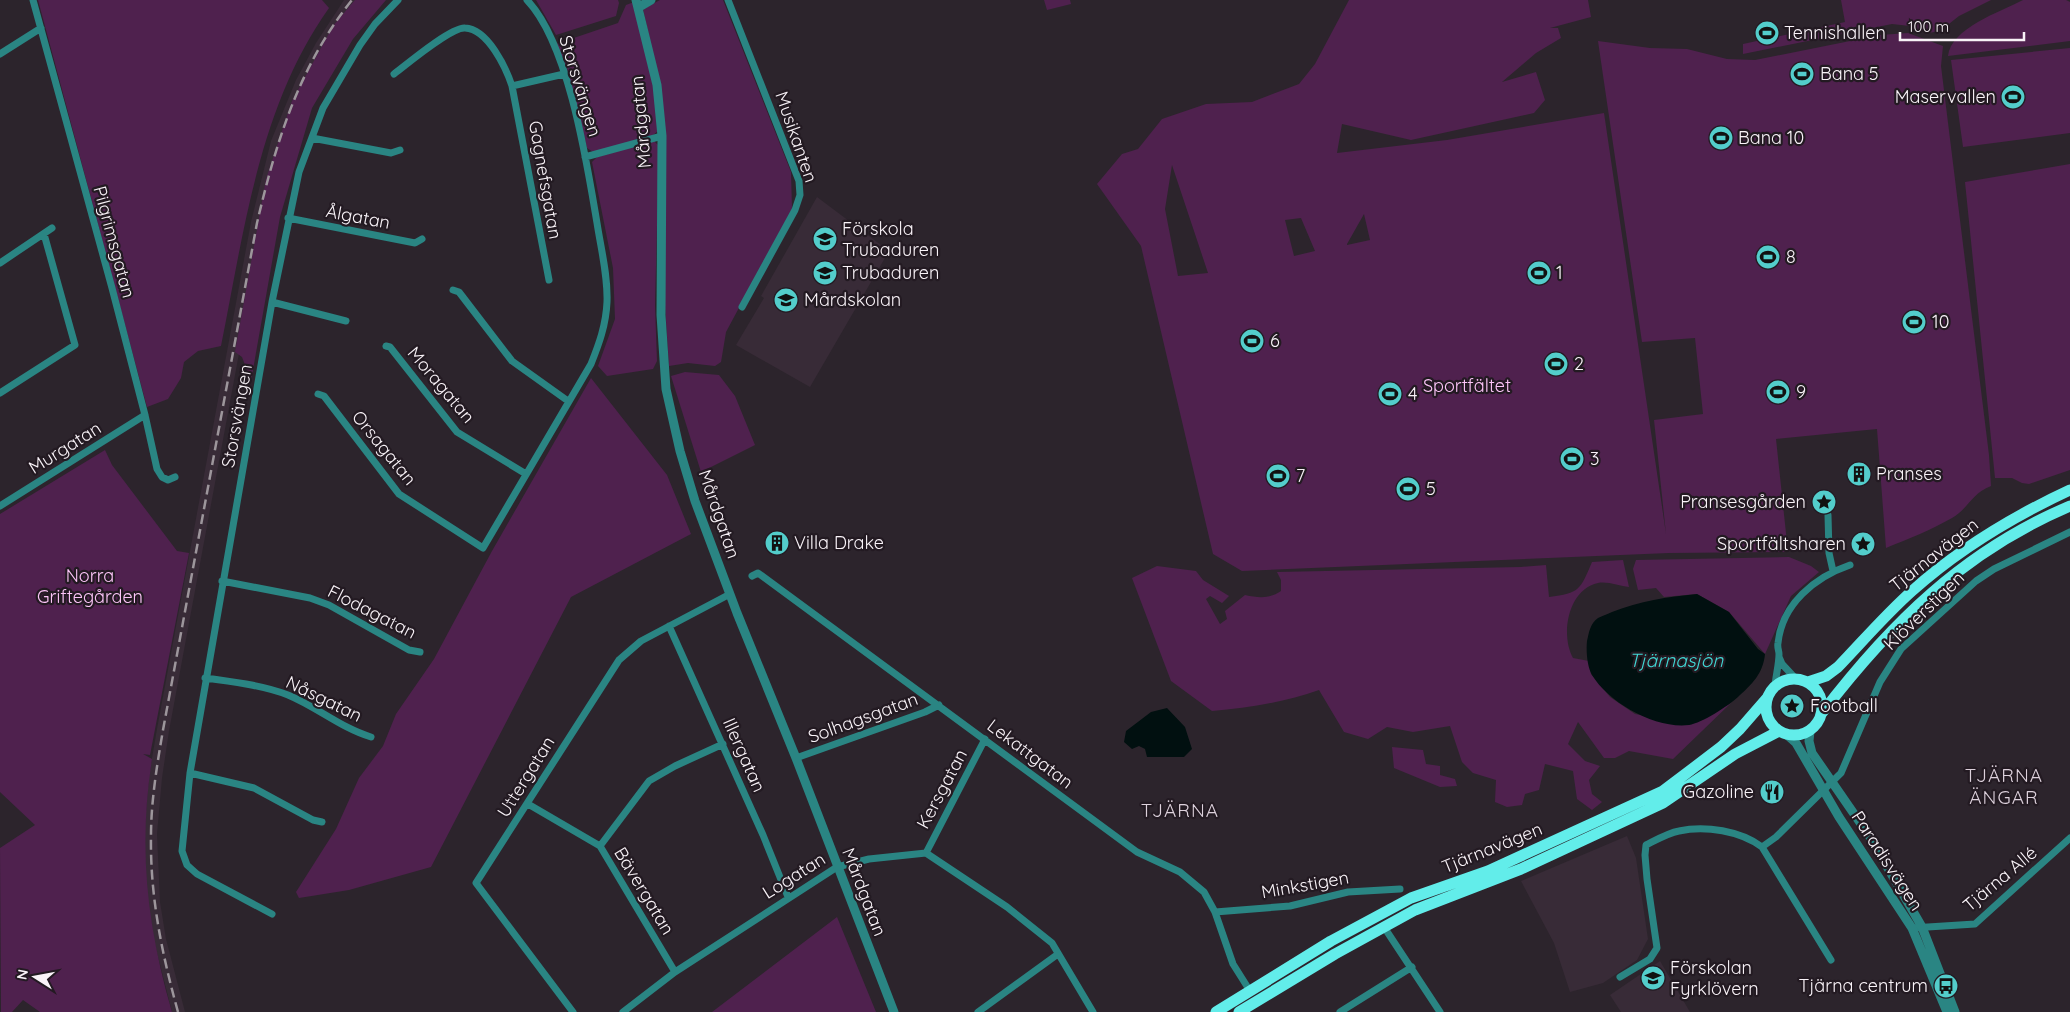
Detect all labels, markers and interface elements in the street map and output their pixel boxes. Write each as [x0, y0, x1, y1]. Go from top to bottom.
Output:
scale bar [1900, 10, 2024, 42]
text: 100 m [1908, 17, 1949, 36]
sports icon: Tennishallen [1754, 20, 1780, 46]
place label: Tennishallen [1784, 21, 1886, 44]
street label: Storsvängen [554, 32, 607, 139]
sports icon: Bana 5 [1789, 61, 1815, 87]
place label: Bana 5 [1820, 62, 1879, 85]
street label: Mårdgatan [625, 75, 656, 169]
sports icon: Maservallen [2000, 84, 2026, 110]
place label: Maservallen [1895, 85, 1996, 108]
street label: Musikanten [770, 88, 823, 185]
street label: Gagnefsgatan [524, 119, 567, 241]
sports icon: Bana 10 [1708, 125, 1734, 151]
place label: Bana 10 [1738, 126, 1804, 149]
street label: Pilgrimsgatan [89, 183, 140, 300]
street label: Ålgatan [324, 199, 392, 234]
place label: Förskola Trubaduren [842, 217, 939, 261]
school or university icon: Förskola Trubaduren [812, 226, 838, 252]
sports icon: 8 [1755, 244, 1781, 270]
place label: 8 [1786, 245, 1796, 268]
school or university icon: Trubaduren [812, 260, 838, 286]
sports icon: 1 [1526, 260, 1552, 286]
place label: Trubaduren [842, 261, 939, 284]
place label: 1 [1556, 261, 1563, 284]
school or university icon: Mårdskolan [773, 287, 799, 313]
place label: Mårdskolan [804, 288, 901, 311]
sports icon: 10 [1901, 309, 1927, 335]
place label: 10 [1932, 310, 1949, 333]
sports icon: 6 [1239, 328, 1265, 354]
place label: 6 [1270, 329, 1280, 352]
street label: Moragatan [403, 342, 480, 428]
sports icon: 2 [1543, 351, 1569, 377]
place label: 2 [1574, 352, 1584, 375]
street label: Storsvängen [216, 362, 257, 469]
park label: Sportfältet [1423, 374, 1511, 397]
sports icon: 9 [1765, 379, 1791, 405]
place label: 9 [1796, 380, 1806, 403]
sports icon: 4 [1377, 381, 1403, 407]
place label: 4 [1408, 382, 1418, 405]
street label: Orsagatan [347, 406, 422, 490]
street label: Murgatan [24, 416, 105, 479]
sports icon: 3 [1559, 446, 1585, 472]
place label: 3 [1590, 447, 1599, 470]
building icon: Pranses [1846, 461, 1872, 487]
place label: Pranses [1876, 462, 1942, 485]
sports icon: 7 [1265, 463, 1291, 489]
place label: 7 [1296, 464, 1305, 487]
street label: Mårdgatan [694, 466, 745, 561]
sports icon: 5 [1395, 476, 1421, 502]
place label: 5 [1426, 477, 1436, 500]
place icon: Pransesgården [1811, 489, 1837, 515]
place label: Pransesgården [1680, 490, 1806, 513]
street label: Tjärnavägen [1885, 513, 1983, 596]
building icon: Villa Drake [764, 530, 790, 556]
place label: Villa Drake [794, 531, 884, 554]
place icon: Sportfältsharen [1850, 531, 1876, 557]
place label: Sportfältsharen [1717, 532, 1846, 555]
park label: Norra Griftegården [37, 564, 143, 608]
street label: Klöverstigen [1878, 566, 1969, 655]
street label: Flodagatan [324, 579, 420, 644]
water label: Tjärnasjön [1629, 648, 1724, 672]
street label: Nåsgatan [282, 670, 366, 727]
street label: Solhagsgatan [805, 687, 921, 748]
place icon: Football [1779, 693, 1805, 719]
place label: Football [1810, 694, 1878, 717]
street label: Illergatan [718, 714, 771, 796]
street label: Lekattgatan [983, 714, 1078, 793]
street label: Uttergatan [492, 732, 560, 822]
street label: Kersgatan [911, 745, 972, 832]
district label: TJÄRNA ÄNGAR [1965, 763, 2043, 809]
restaurant icon: Gazoline [1759, 779, 1785, 805]
place label: Gazoline [1682, 780, 1754, 803]
district label: TJÄRNA [1141, 798, 1219, 822]
street label: Paradisvägen [1847, 807, 1928, 915]
street label: Tjärnavägen [1438, 817, 1546, 878]
street label: Tjärna Allé [1958, 841, 2041, 916]
street label: Bävergatan [609, 843, 680, 939]
street label: Mårdgatan [837, 844, 892, 939]
street label: Logatan [758, 847, 829, 904]
street label: Minkstigen [1259, 865, 1351, 904]
north arrow [10, 952, 60, 1002]
place label: Förskolan Fyrklövern [1670, 956, 1759, 1000]
school or university icon: Förskolan Fyrklövern [1640, 965, 1666, 991]
text: N [12, 968, 32, 981]
bus stop icon: Tjärna centrum [1933, 973, 1959, 999]
place label: Tjärna centrum [1799, 974, 1928, 997]

